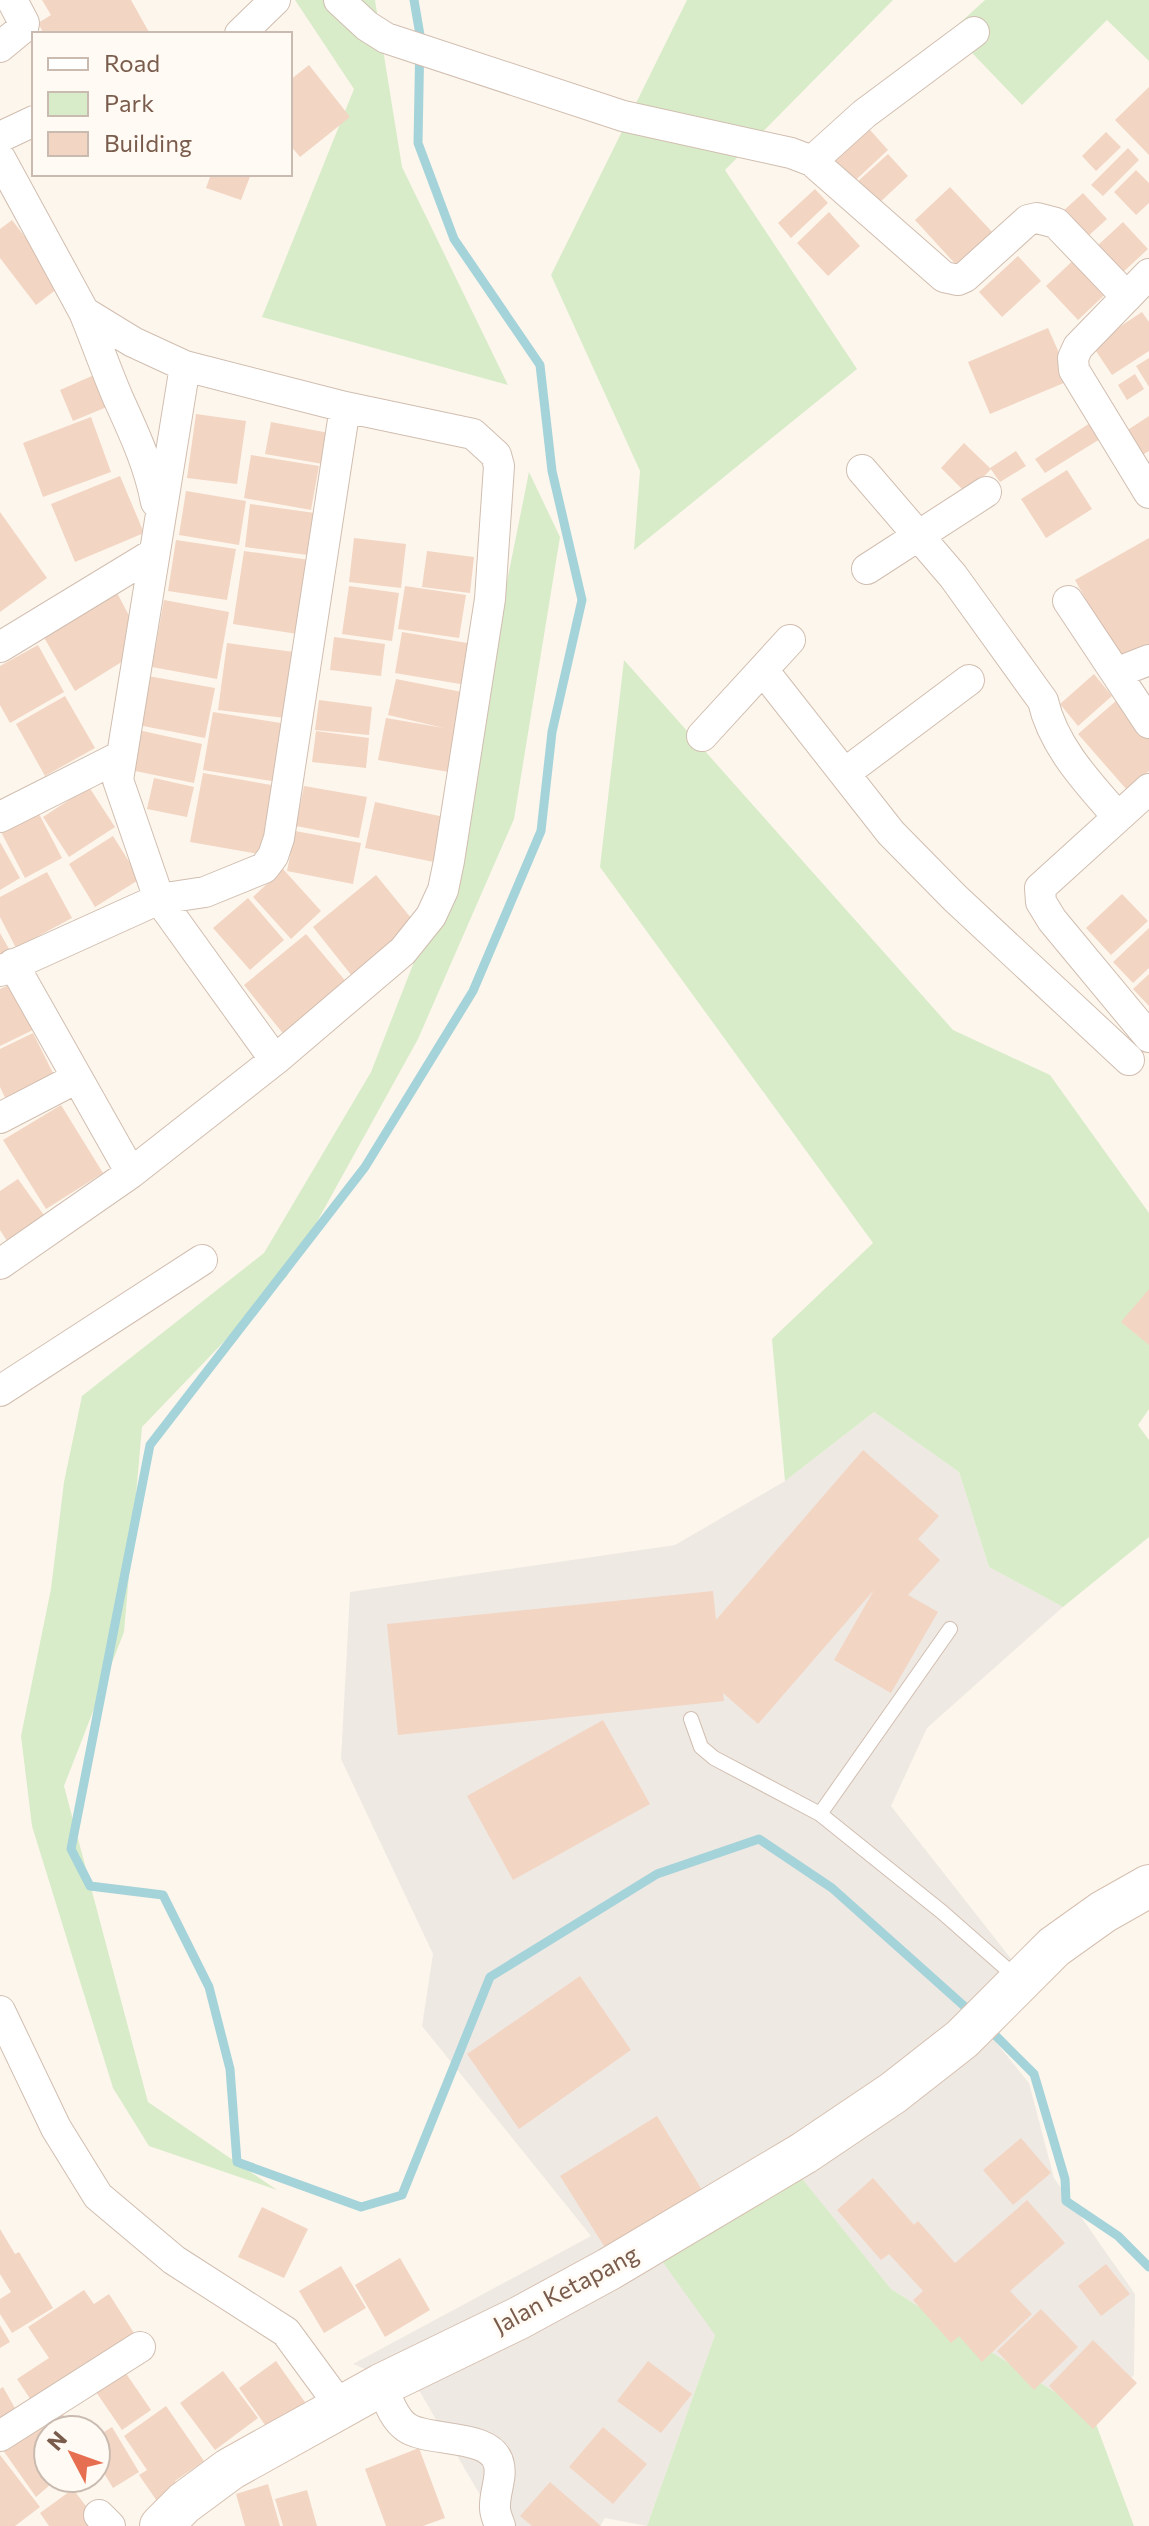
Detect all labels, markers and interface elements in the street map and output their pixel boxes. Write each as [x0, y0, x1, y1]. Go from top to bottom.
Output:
legend [32, 32, 292, 176]
text: Road [104, 48, 160, 77]
text: Park [104, 88, 154, 117]
text: Building [104, 128, 192, 157]
street label: Jalan Ketapang [488, 2238, 643, 2339]
north arrow [32, 2414, 112, 2494]
text: N [41, 2425, 72, 2456]

